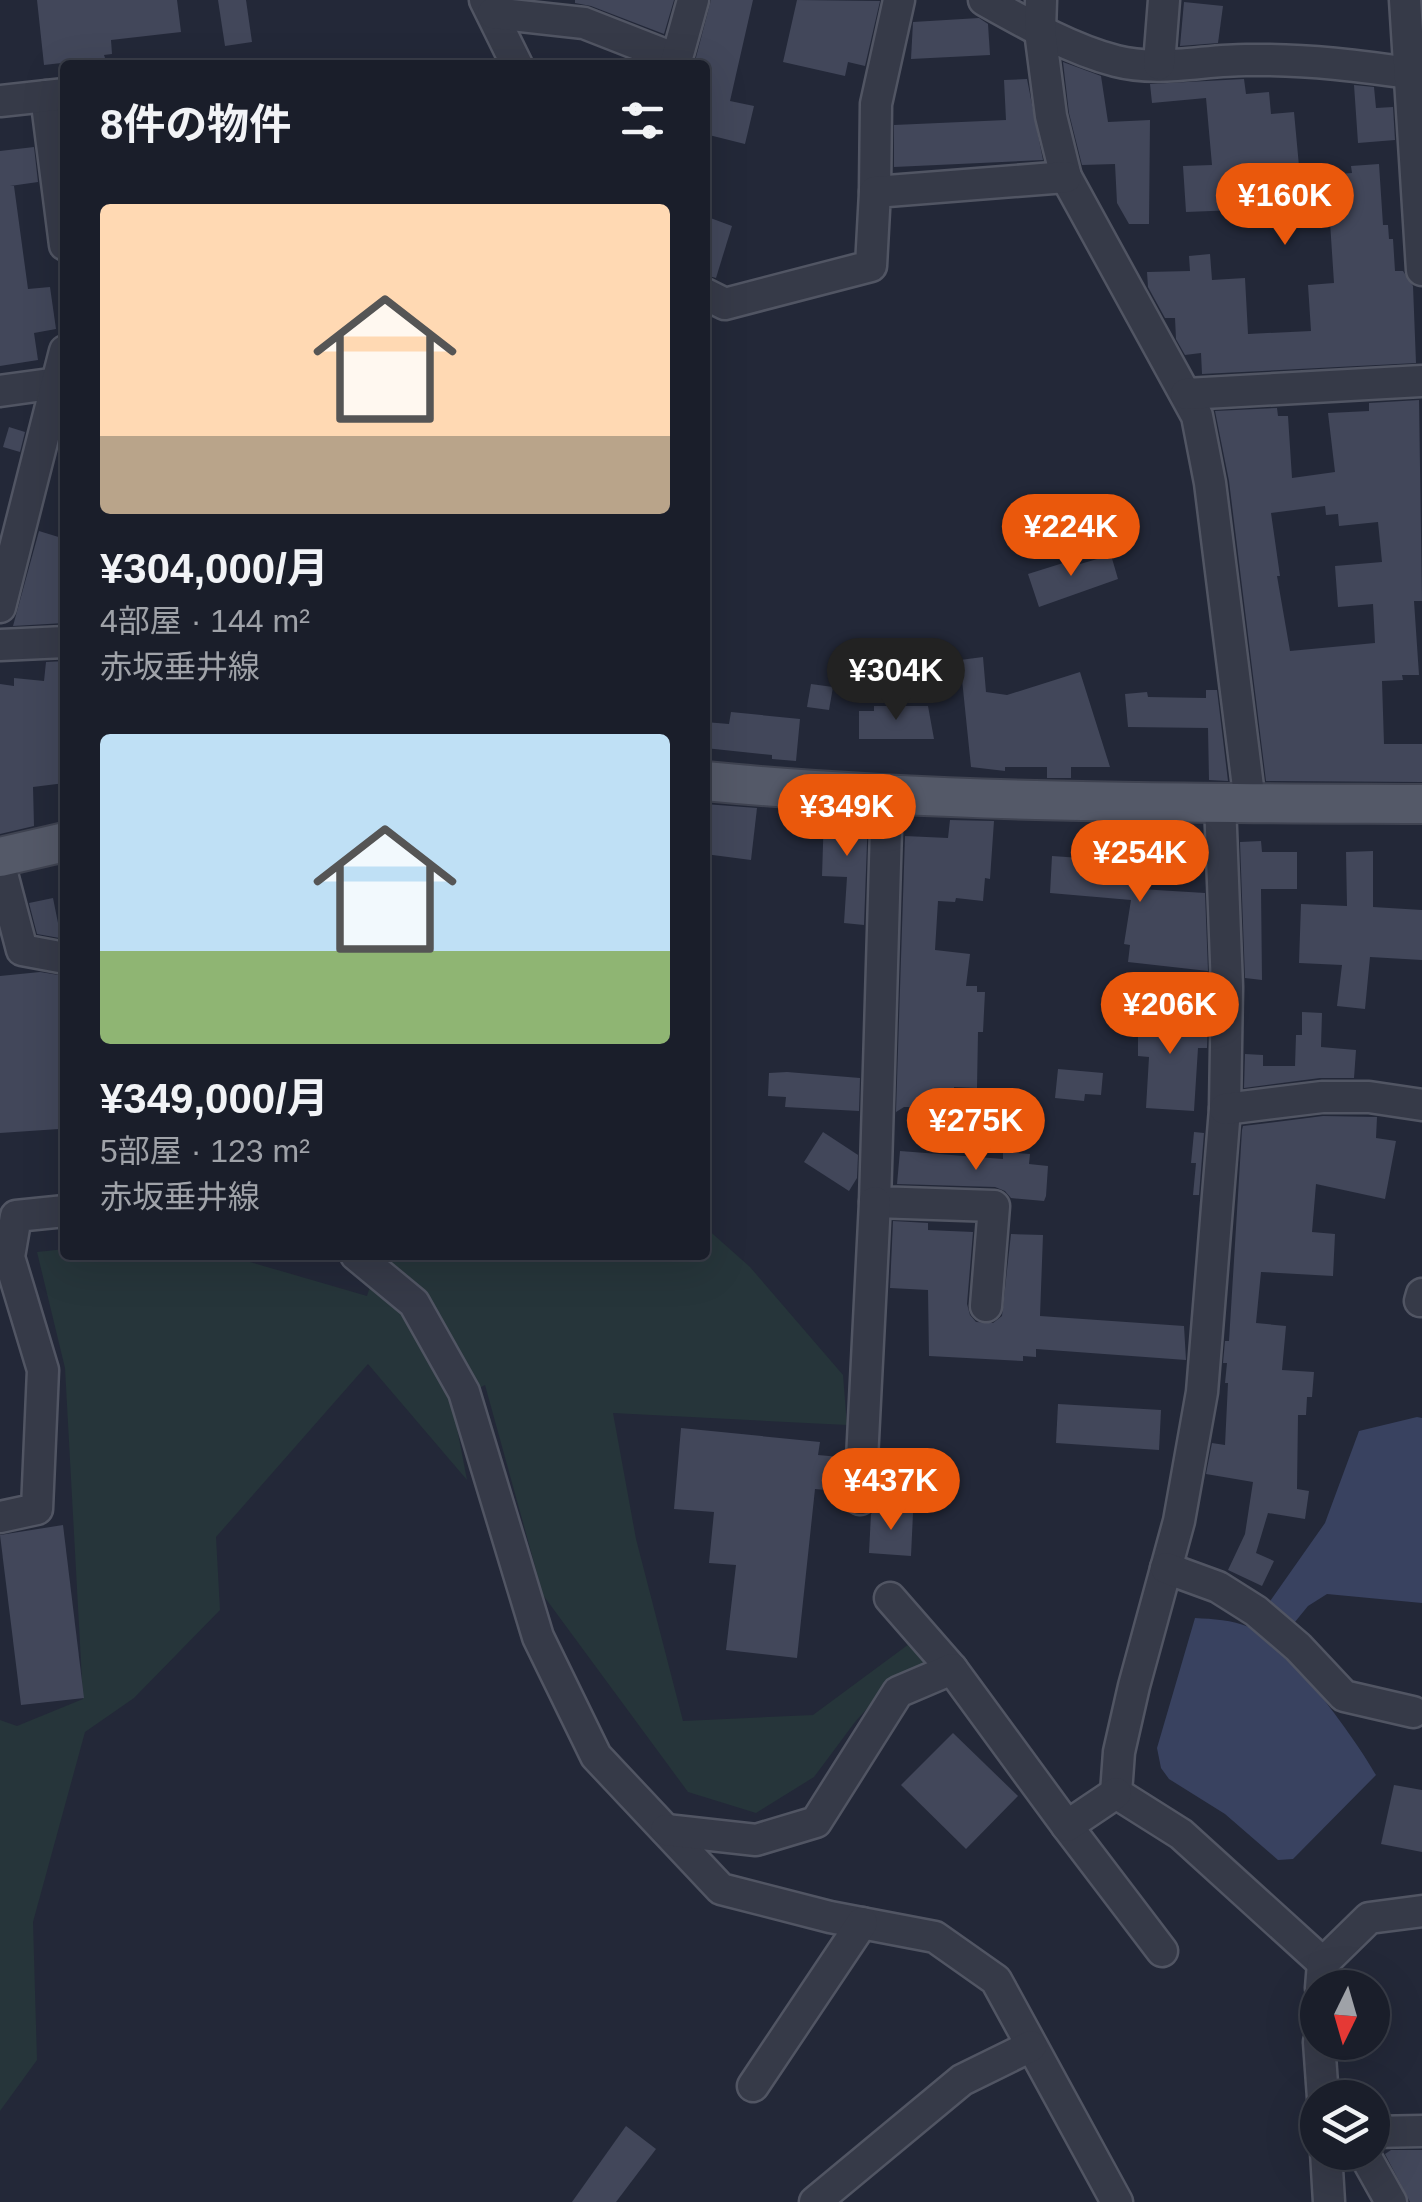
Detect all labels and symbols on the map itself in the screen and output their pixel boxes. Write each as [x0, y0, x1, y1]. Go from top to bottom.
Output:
pin: ¥160K [1215, 163, 1355, 248]
pin: ¥224K [1001, 494, 1141, 579]
pin: ¥304K [826, 638, 966, 723]
pin: ¥349K [777, 774, 917, 859]
pin: ¥254K [1070, 820, 1210, 905]
pin: ¥206K [1100, 972, 1240, 1057]
pin: ¥275K [906, 1088, 1046, 1173]
pin: ¥437K [821, 1448, 961, 1533]
north arrow [1300, 1970, 1390, 2060]

